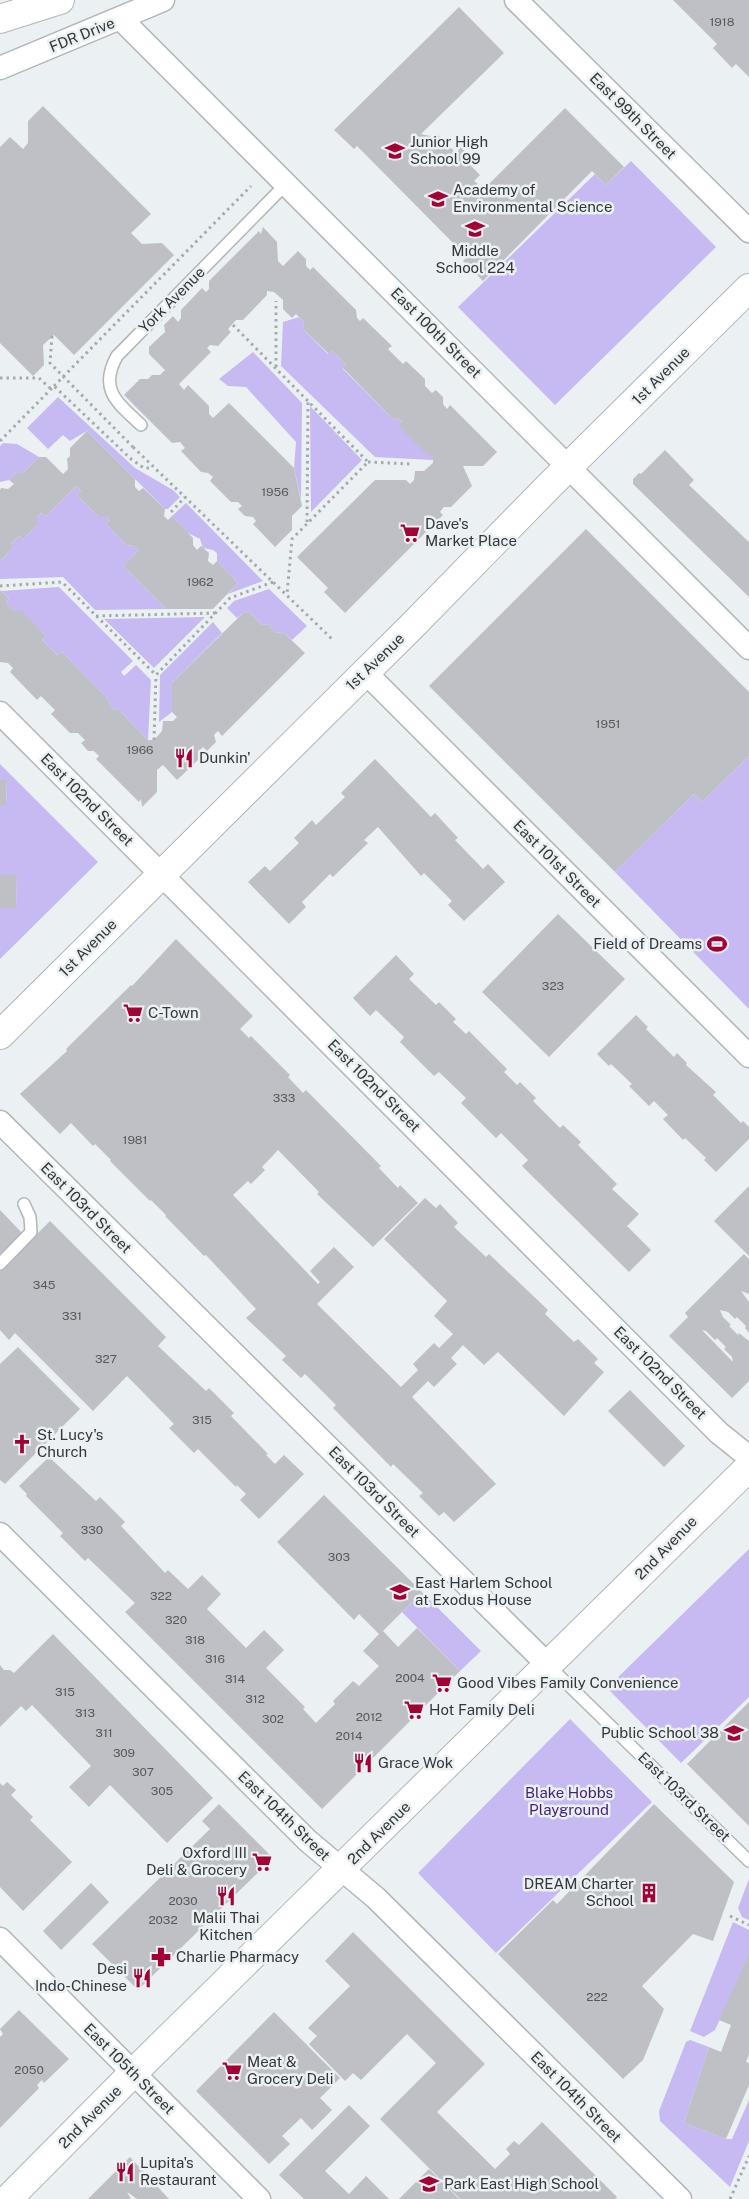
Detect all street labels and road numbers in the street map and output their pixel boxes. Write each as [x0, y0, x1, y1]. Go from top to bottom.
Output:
street label: FDR Drive [47, 14, 117, 55]
street label: East 99th Street [587, 69, 680, 162]
street label: York Avenue [135, 263, 208, 336]
street label: East 100th Street [388, 284, 485, 381]
street label: 1st Avenue [628, 343, 693, 408]
street label: 1st Avenue [342, 630, 407, 694]
street label: East 102nd Street [38, 750, 137, 849]
street label: East 101st Street [510, 816, 605, 911]
street label: 1st Avenue [55, 915, 120, 980]
street label: East 102nd Street [325, 1036, 424, 1135]
street label: East 103rd Street [38, 1159, 135, 1257]
street label: East 102nd Street [611, 1323, 710, 1422]
street label: East 103rd Street [326, 1443, 423, 1541]
street label: 2nd Avenue [631, 1512, 700, 1583]
street label: East 103rd Street [635, 1748, 734, 1845]
street label: East 104th Street [235, 1768, 334, 1864]
street label: 2nd Avenue [344, 1798, 414, 1868]
street label: East 105th Street [81, 2020, 178, 2118]
street label: East 104th Street [528, 2048, 625, 2146]
street label: 2nd Avenue [55, 2082, 125, 2152]

